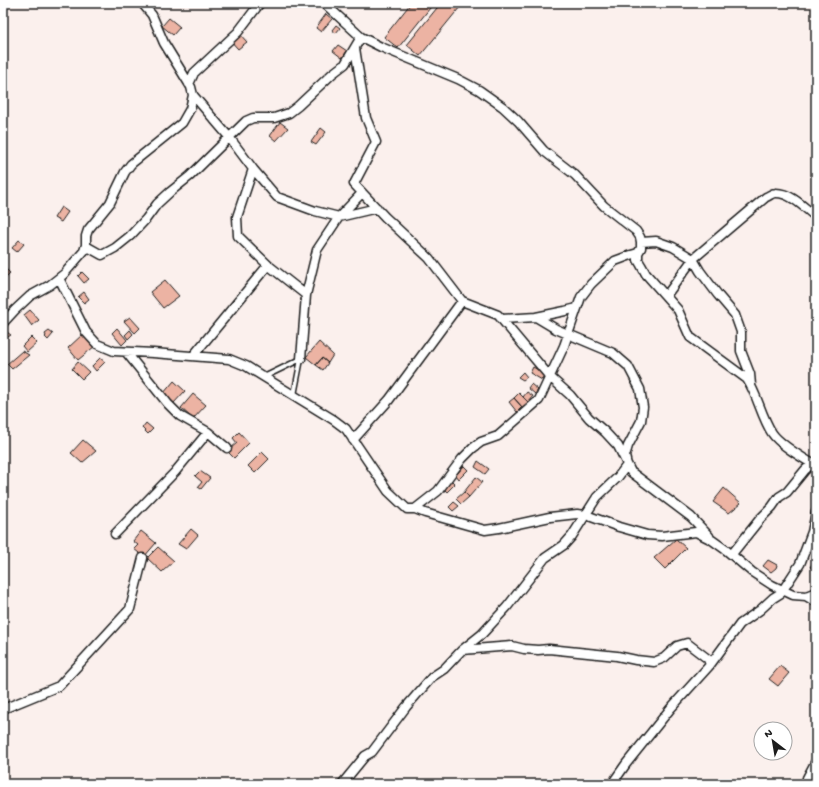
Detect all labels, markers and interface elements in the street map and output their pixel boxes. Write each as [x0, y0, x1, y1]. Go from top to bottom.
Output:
north arrow [753, 721, 793, 761]
text: N [763, 727, 775, 741]

